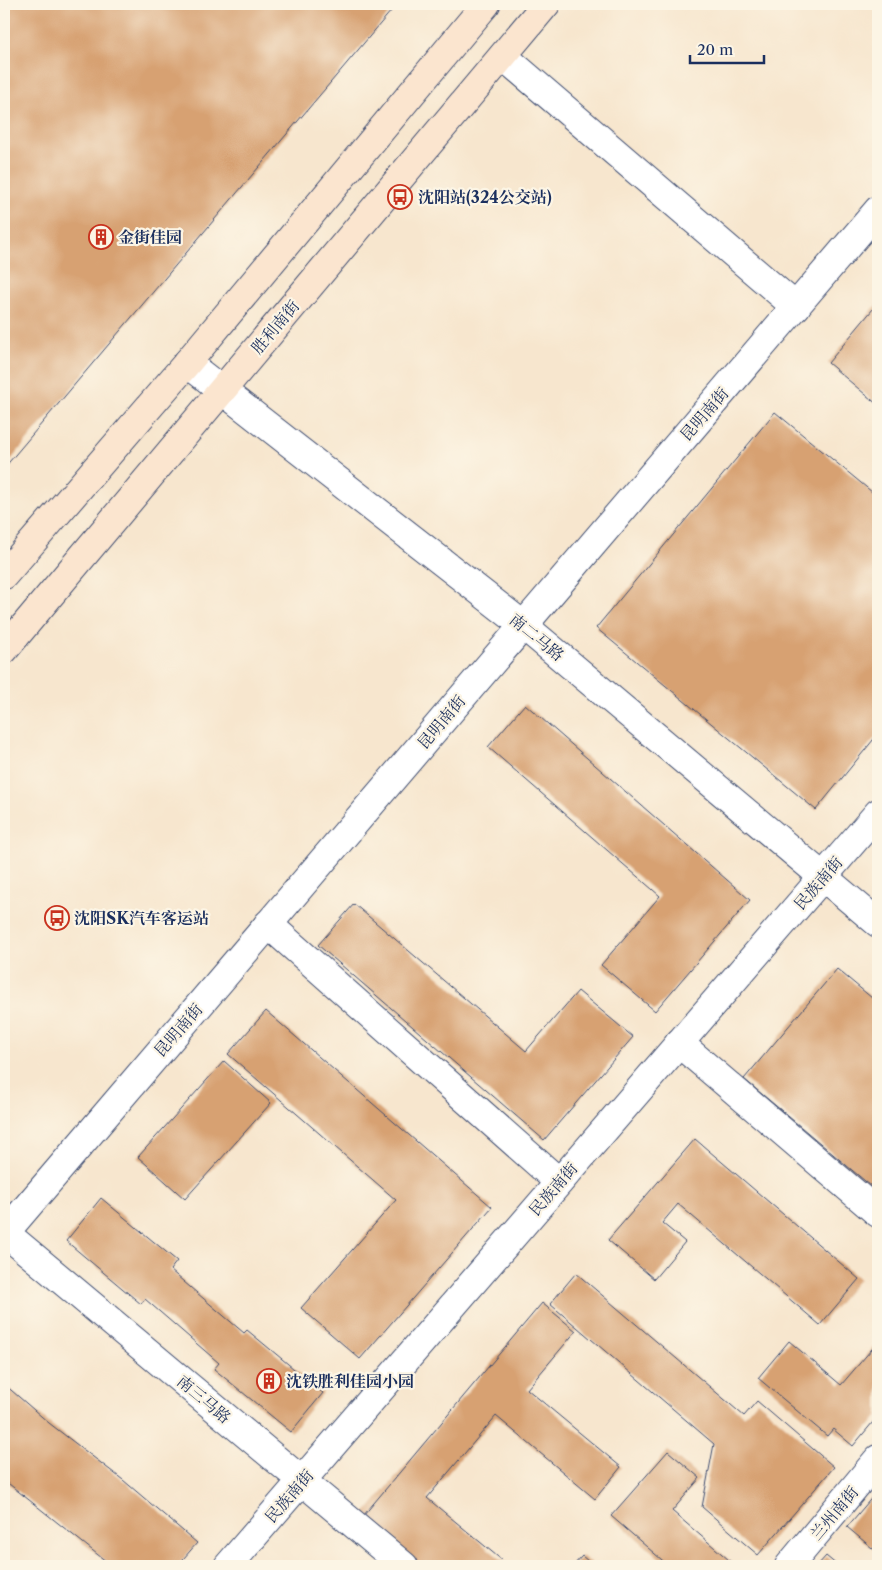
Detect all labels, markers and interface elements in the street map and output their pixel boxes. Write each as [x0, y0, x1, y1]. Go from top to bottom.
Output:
scale bar [690, 32, 763, 64]
text: 20 m [697, 40, 733, 59]
bus stop icon: 沈阳站(324公交站) [387, 184, 413, 210]
place label: 沈阳站(324公交站) [418, 187, 552, 207]
building icon: 金街佳园 [88, 224, 114, 250]
place label: 金街佳园 [118, 227, 182, 247]
street label: 胜利南街 [247, 296, 303, 358]
street label: 昆明南街 [675, 383, 733, 445]
street label: 南二马路 [506, 609, 568, 665]
street label: 昆明南街 [413, 691, 469, 753]
street label: 民族南街 [789, 852, 847, 914]
bus stop icon: 沈阳SK汽车客运站 [44, 905, 70, 931]
place label: 沈阳SK汽车客运站 [74, 908, 209, 928]
street label: 昆明南街 [149, 999, 207, 1061]
street label: 民族南街 [524, 1158, 582, 1220]
building icon: 沈铁胜利佳园小园 [256, 1368, 282, 1394]
street label: 南三马路 [173, 1371, 235, 1427]
place label: 沈铁胜利佳园小园 [286, 1371, 414, 1391]
street label: 民族南街 [260, 1465, 318, 1527]
street label: 兰州南街 [806, 1482, 862, 1544]

